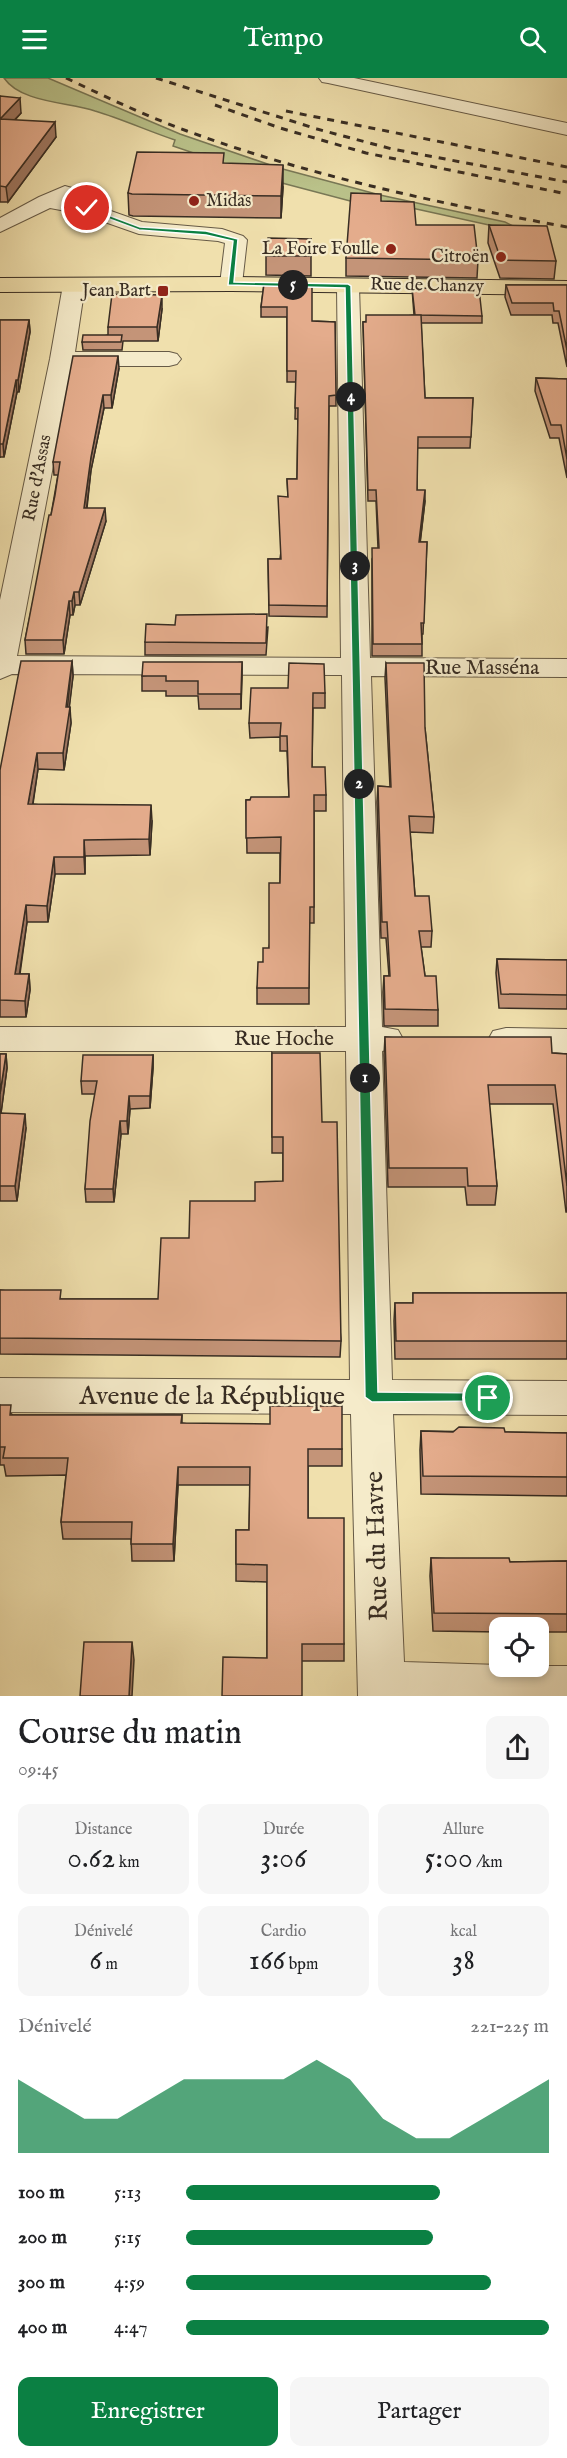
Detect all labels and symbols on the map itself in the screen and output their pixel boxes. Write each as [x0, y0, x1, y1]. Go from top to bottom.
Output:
pin [61, 182, 112, 233]
place label: Midas [206, 190, 251, 213]
marker: Midas [187, 194, 201, 208]
place label: La Foire Foulle [262, 238, 379, 261]
marker: La Foire Foulle [384, 242, 398, 256]
place label: Citroën [431, 246, 489, 269]
marker: Citroën [494, 250, 508, 264]
pin: 5 [278, 270, 308, 300]
street label: Rue de Chanzy [370, 274, 484, 298]
place label: Jean Bart [80, 280, 151, 303]
marker: Jean Bart [156, 284, 170, 298]
pin: 4 [336, 382, 366, 412]
street label: Rue d'Assas [18, 433, 58, 523]
pin: 3 [340, 551, 370, 581]
street label: Rue Masséna [425, 655, 540, 682]
pin: 2 [344, 769, 374, 799]
street label: Rue Hoche [234, 1026, 334, 1053]
pin: 1 [350, 1063, 380, 1093]
pin [462, 1372, 513, 1423]
street label: Avenue de la République [78, 1380, 345, 1413]
street label: Rue du Havre [358, 1470, 396, 1622]

